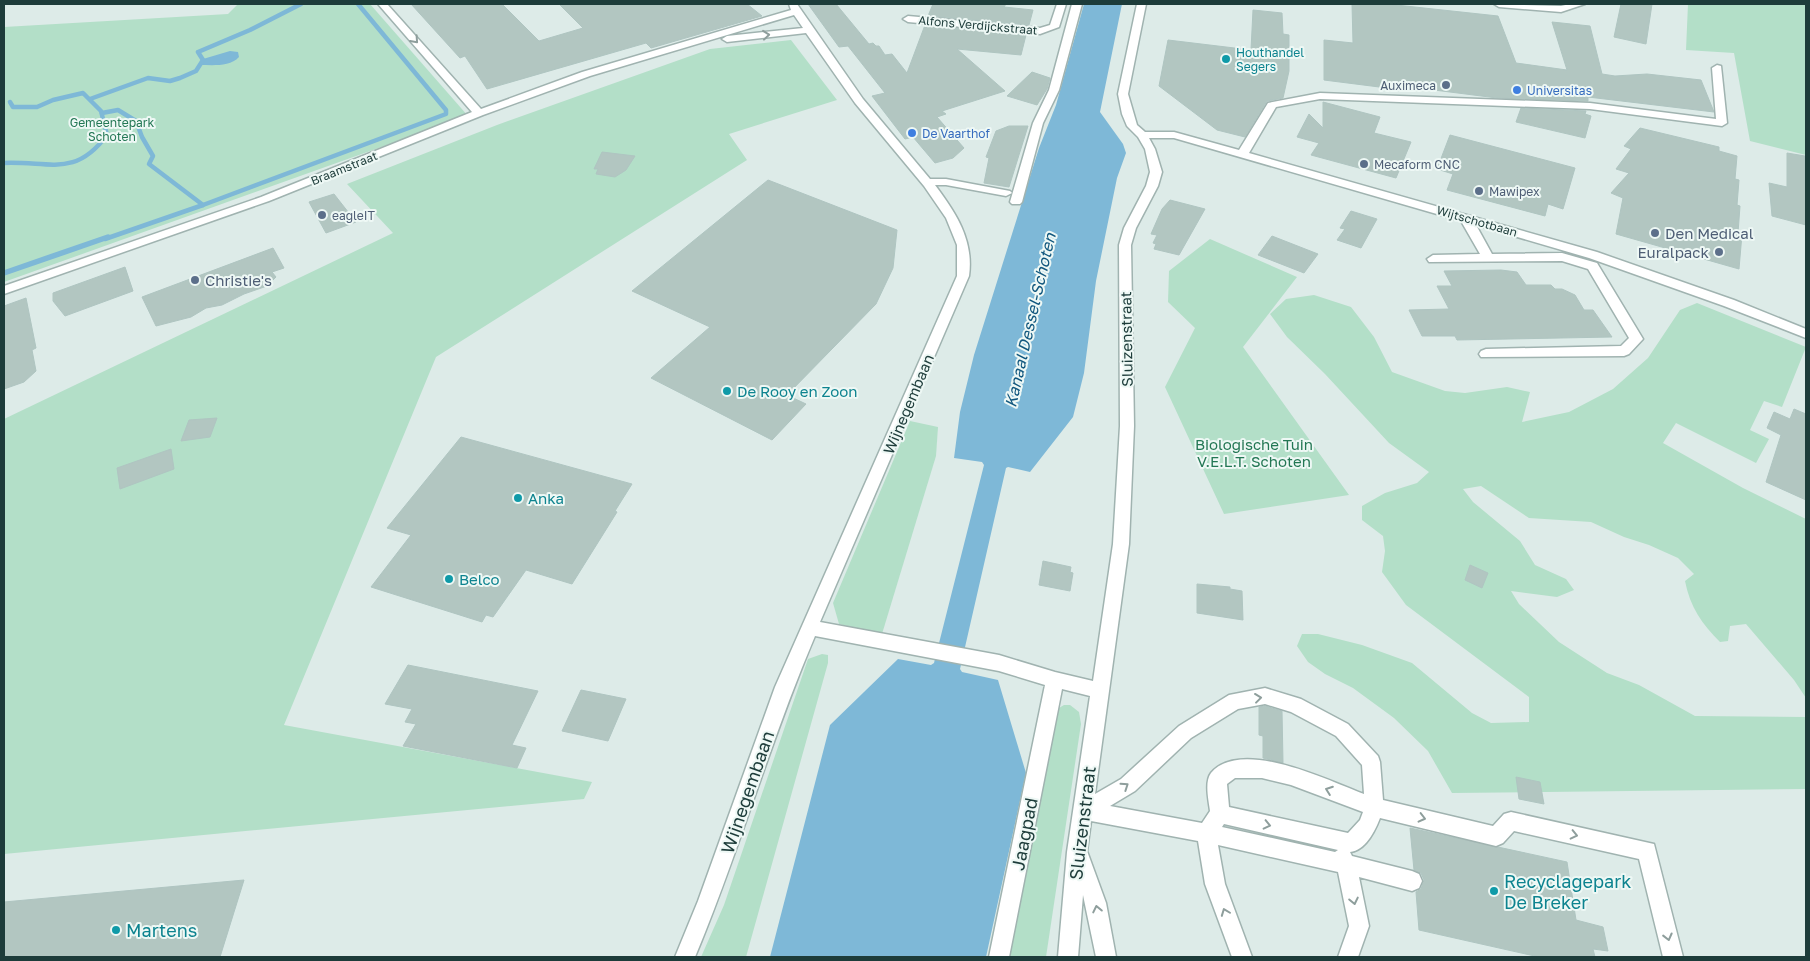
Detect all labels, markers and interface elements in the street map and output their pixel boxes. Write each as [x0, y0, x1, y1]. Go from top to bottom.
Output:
street label: Alfons Verdijckstraat [918, 12, 1038, 38]
one-way arrow [763, 30, 771, 41]
one-way arrow [409, 34, 418, 43]
place label: Houthandel Segers [1236, 45, 1304, 74]
marker: Houthandel Segers [1220, 53, 1232, 65]
place label: Auximeca [1380, 78, 1436, 93]
marker: Auximeca [1440, 79, 1452, 91]
place label: Universitas [1527, 83, 1592, 98]
marker: Universitas [1511, 84, 1523, 96]
park label: Gemeentepark Schoten [70, 115, 155, 144]
place label: De Vaarthof [922, 126, 990, 141]
marker: De Vaarthof [906, 127, 918, 139]
street label: Braamstraat [308, 148, 380, 188]
place label: Mecaform CNC [1374, 157, 1460, 172]
marker: Mecaform CNC [1358, 158, 1370, 170]
place label: Mawipex [1489, 184, 1540, 199]
marker: Mawipex [1473, 185, 1485, 197]
street label: Wijtschotbaan [1435, 202, 1519, 240]
place label: eagleIT [332, 208, 376, 223]
marker: eagleIT [316, 209, 328, 221]
place label: Den Medical [1665, 224, 1754, 242]
marker: Den Medical [1649, 227, 1661, 239]
water label: Kanaal Dessel-Schoten [1000, 230, 1060, 409]
place label: Euralpack [1637, 243, 1710, 261]
marker: Euralpack [1713, 246, 1725, 258]
place label: Christie's [205, 271, 272, 289]
marker: Christie's [189, 274, 201, 286]
street label: Sluizenstraat [1116, 291, 1136, 387]
street label: Wijnegembaan [879, 351, 937, 457]
place label: De Rooy en Zoon [737, 382, 857, 400]
marker: De Rooy en Zoon [721, 385, 733, 397]
park label: Biologische Tuin V.E.L.T. Schoten [1195, 435, 1313, 470]
place label: Anka [528, 489, 564, 507]
marker: Anka [512, 492, 524, 504]
place label: Belco [459, 570, 500, 588]
marker: Belco [443, 573, 455, 585]
one-way arrow [1254, 693, 1262, 704]
street label: Wijnegembaan [716, 728, 778, 856]
street label: Sluizenstraat [1064, 765, 1100, 881]
one-way arrow [1119, 783, 1129, 792]
one-way arrow [1325, 786, 1333, 796]
street label: Jaagpad [1006, 796, 1042, 872]
one-way arrow [1417, 812, 1426, 823]
one-way arrow [1263, 819, 1272, 830]
one-way arrow [1570, 829, 1578, 840]
place label: Recyclagepark De Breker [1504, 870, 1631, 913]
marker: Recyclagepark De Breker [1488, 885, 1500, 897]
one-way arrow [1348, 897, 1359, 905]
one-way arrow [1093, 905, 1103, 914]
one-way arrow [1221, 908, 1231, 916]
place label: Martens [126, 919, 197, 941]
marker: Martens [110, 924, 122, 936]
one-way arrow [1662, 932, 1673, 941]

